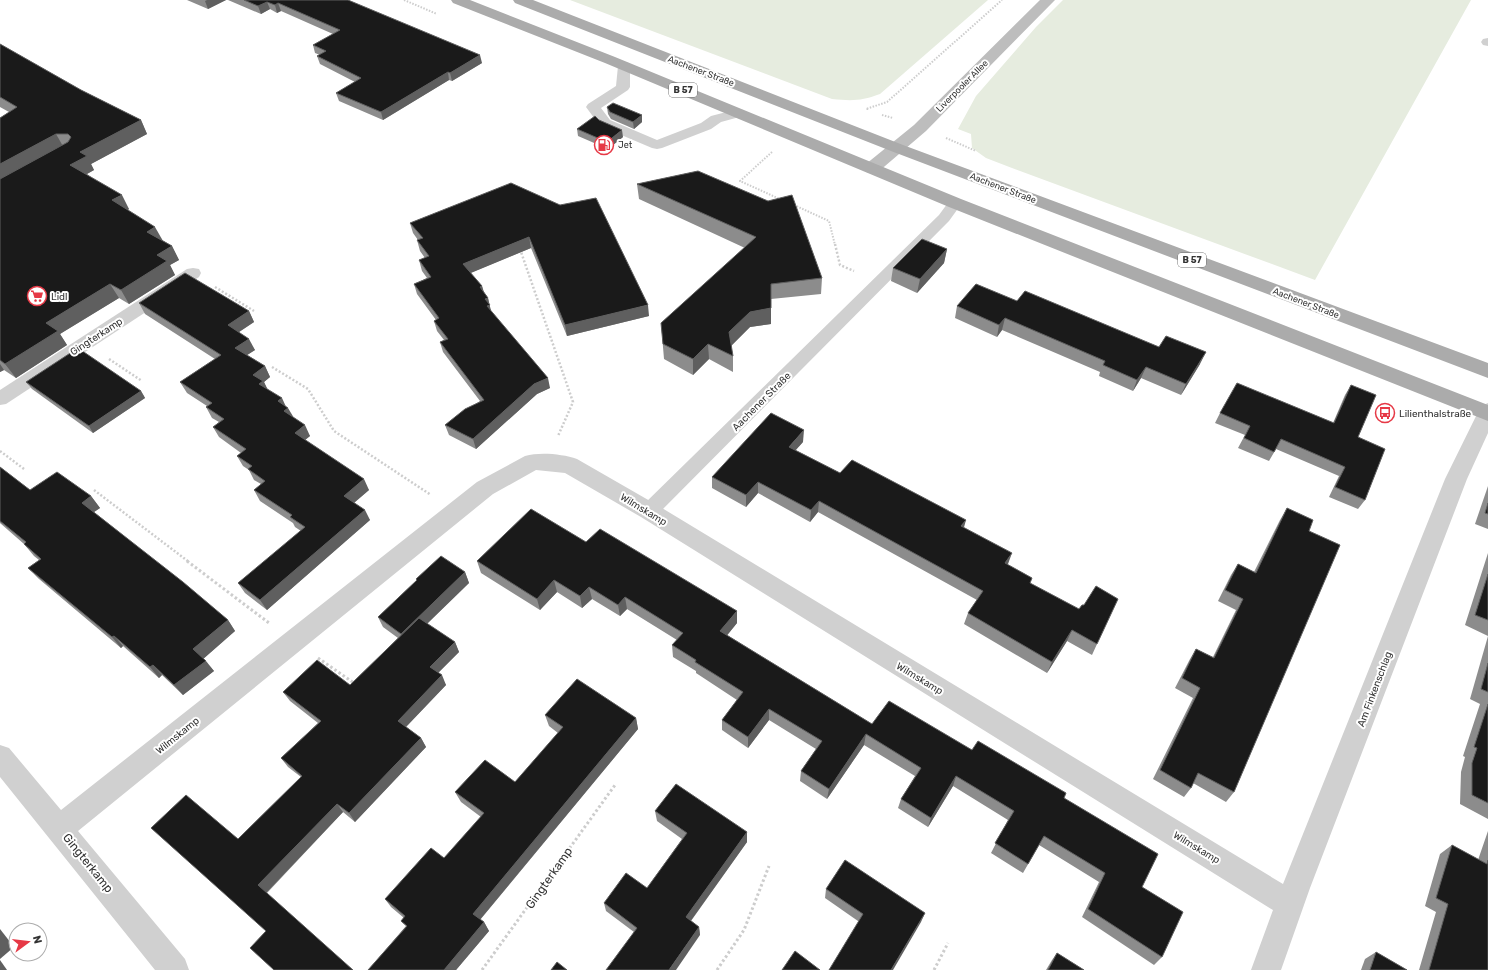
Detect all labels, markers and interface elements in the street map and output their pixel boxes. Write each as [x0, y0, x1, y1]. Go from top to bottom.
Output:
street label: Aachener Straße [666, 54, 736, 88]
street label: Liverpooler Allee [934, 58, 990, 114]
road number: B 57 [669, 83, 697, 97]
fuel station icon: Jet [593, 134, 615, 156]
place label: Jet [618, 140, 633, 150]
street label: Aachener Straße [968, 171, 1038, 205]
road number: B 57 [1178, 253, 1206, 267]
supermarket icon: Lidl [26, 285, 48, 307]
street label: Aachener Straße [1271, 286, 1341, 320]
place label: Lidl [51, 291, 67, 303]
street label: Gingterkamp [68, 315, 125, 358]
street label: Aachener Straße [730, 370, 794, 434]
bus stop icon: Lilienthalstraße [1374, 402, 1396, 424]
place label: Lilienthalstraße [1399, 408, 1472, 420]
street label: Wilmskamp [618, 491, 669, 528]
street label: Am Finkenschlag [1355, 650, 1395, 729]
street label: Wilmskamp [894, 660, 945, 697]
street label: Wilmskamp [154, 715, 202, 757]
street label: Wilmskamp [1171, 829, 1222, 866]
street label: Gingterkamp [60, 831, 116, 895]
street label: Gingterkamp [523, 844, 575, 912]
north arrow [8, 922, 48, 962]
text: N [30, 934, 45, 945]

